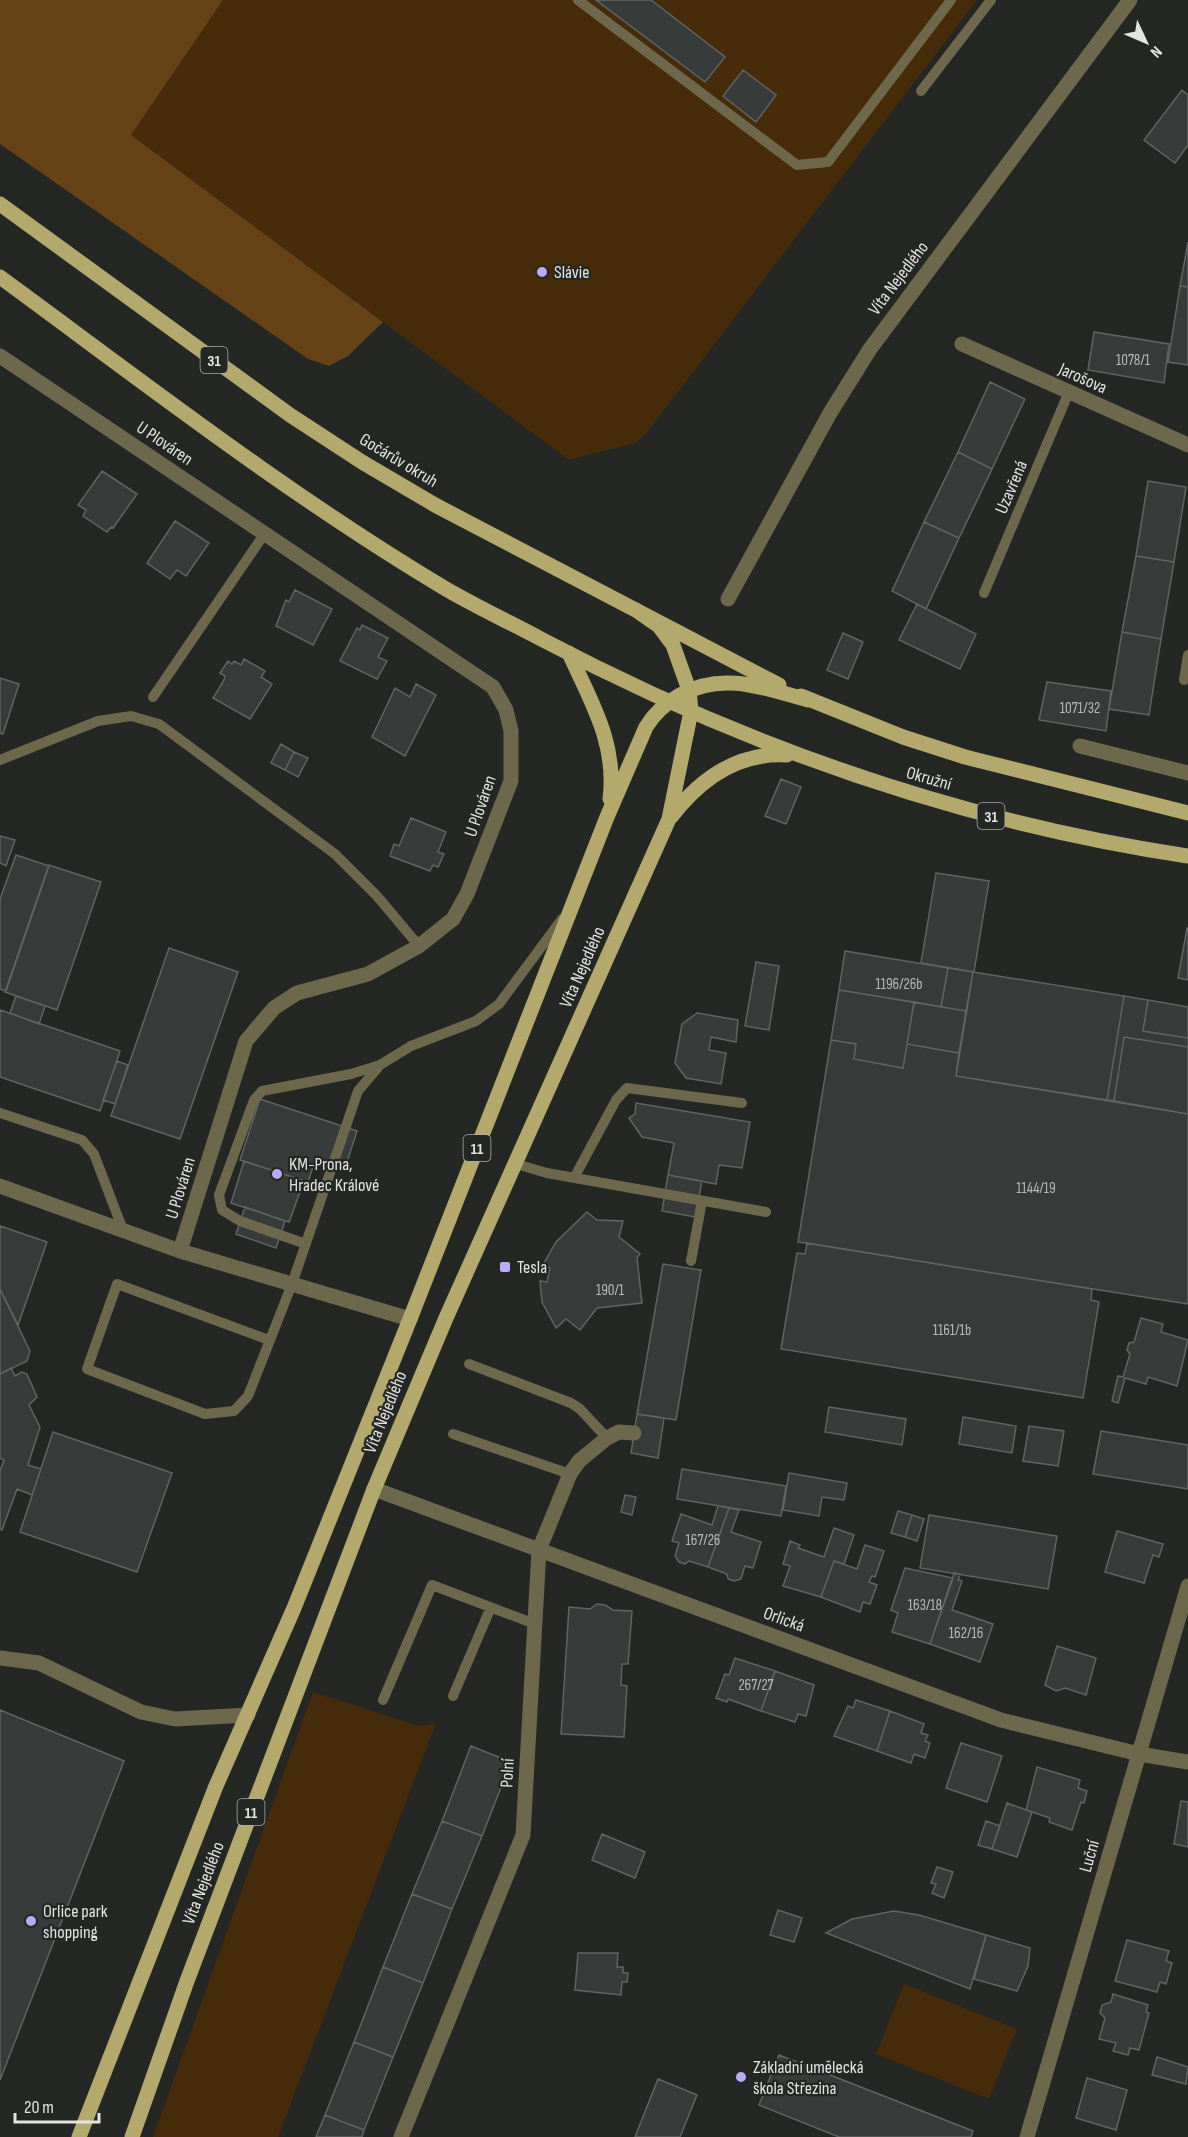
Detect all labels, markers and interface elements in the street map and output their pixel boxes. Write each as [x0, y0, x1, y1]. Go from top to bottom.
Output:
north arrow [1116, 12, 1176, 72]
text: N [1146, 42, 1166, 61]
street label: Víta Nejedlého [864, 237, 933, 319]
place label: Slávie [554, 262, 589, 283]
marker: Slávie [535, 265, 549, 279]
road number: 31 [200, 347, 228, 373]
house number: 1078/1 [1116, 351, 1151, 370]
street label: Jarošova [1055, 358, 1110, 398]
street label: U Plováren [133, 417, 197, 470]
street label: Gočárův okruh [356, 429, 442, 492]
street label: Uzavřená [991, 457, 1032, 517]
house number: 1071/32 [1060, 699, 1100, 718]
street label: Okružní [904, 762, 954, 795]
street label: U Plováren [460, 773, 501, 840]
road number: 31 [978, 803, 1004, 829]
street label: Víta Nejedlého [555, 923, 610, 1011]
house number: 1196/26b [875, 975, 923, 994]
road number: 11 [464, 1135, 490, 1161]
place label: KM-Prona, Hradec Králové [289, 1154, 379, 1196]
street label: U Plováren [161, 1155, 200, 1222]
marker: KM-Prona, Hradec Králové [270, 1167, 284, 1181]
house number: 1144/19 [1016, 1179, 1056, 1198]
place label: Tesla [517, 1257, 547, 1278]
marker: Tesla [498, 1260, 512, 1274]
house number: 190/1 [596, 1281, 625, 1300]
house number: 1161/1b [933, 1321, 971, 1340]
street label: Víta Nejedlého [359, 1368, 411, 1456]
house number: 167/26 [686, 1531, 720, 1550]
house number: 163/18 [908, 1596, 942, 1615]
street label: Orlická [760, 1602, 807, 1637]
house number: 162/16 [949, 1624, 983, 1643]
house number: 267/27 [738, 1676, 774, 1695]
street label: Polní [496, 1757, 519, 1788]
road number: 11 [238, 1799, 264, 1825]
street label: Luční [1075, 1837, 1104, 1875]
street label: Víta Nejedlého [178, 1839, 229, 1927]
place label: Orlice park shopping [43, 1901, 108, 1943]
marker: Orlice park shopping [24, 1914, 38, 1928]
place label: Základní umělecká škola Střezina [753, 2057, 864, 2099]
marker: Základní umělecká škola Střezina [734, 2070, 748, 2084]
scale bar [15, 2086, 99, 2124]
text: 20 m [24, 2097, 54, 2118]

